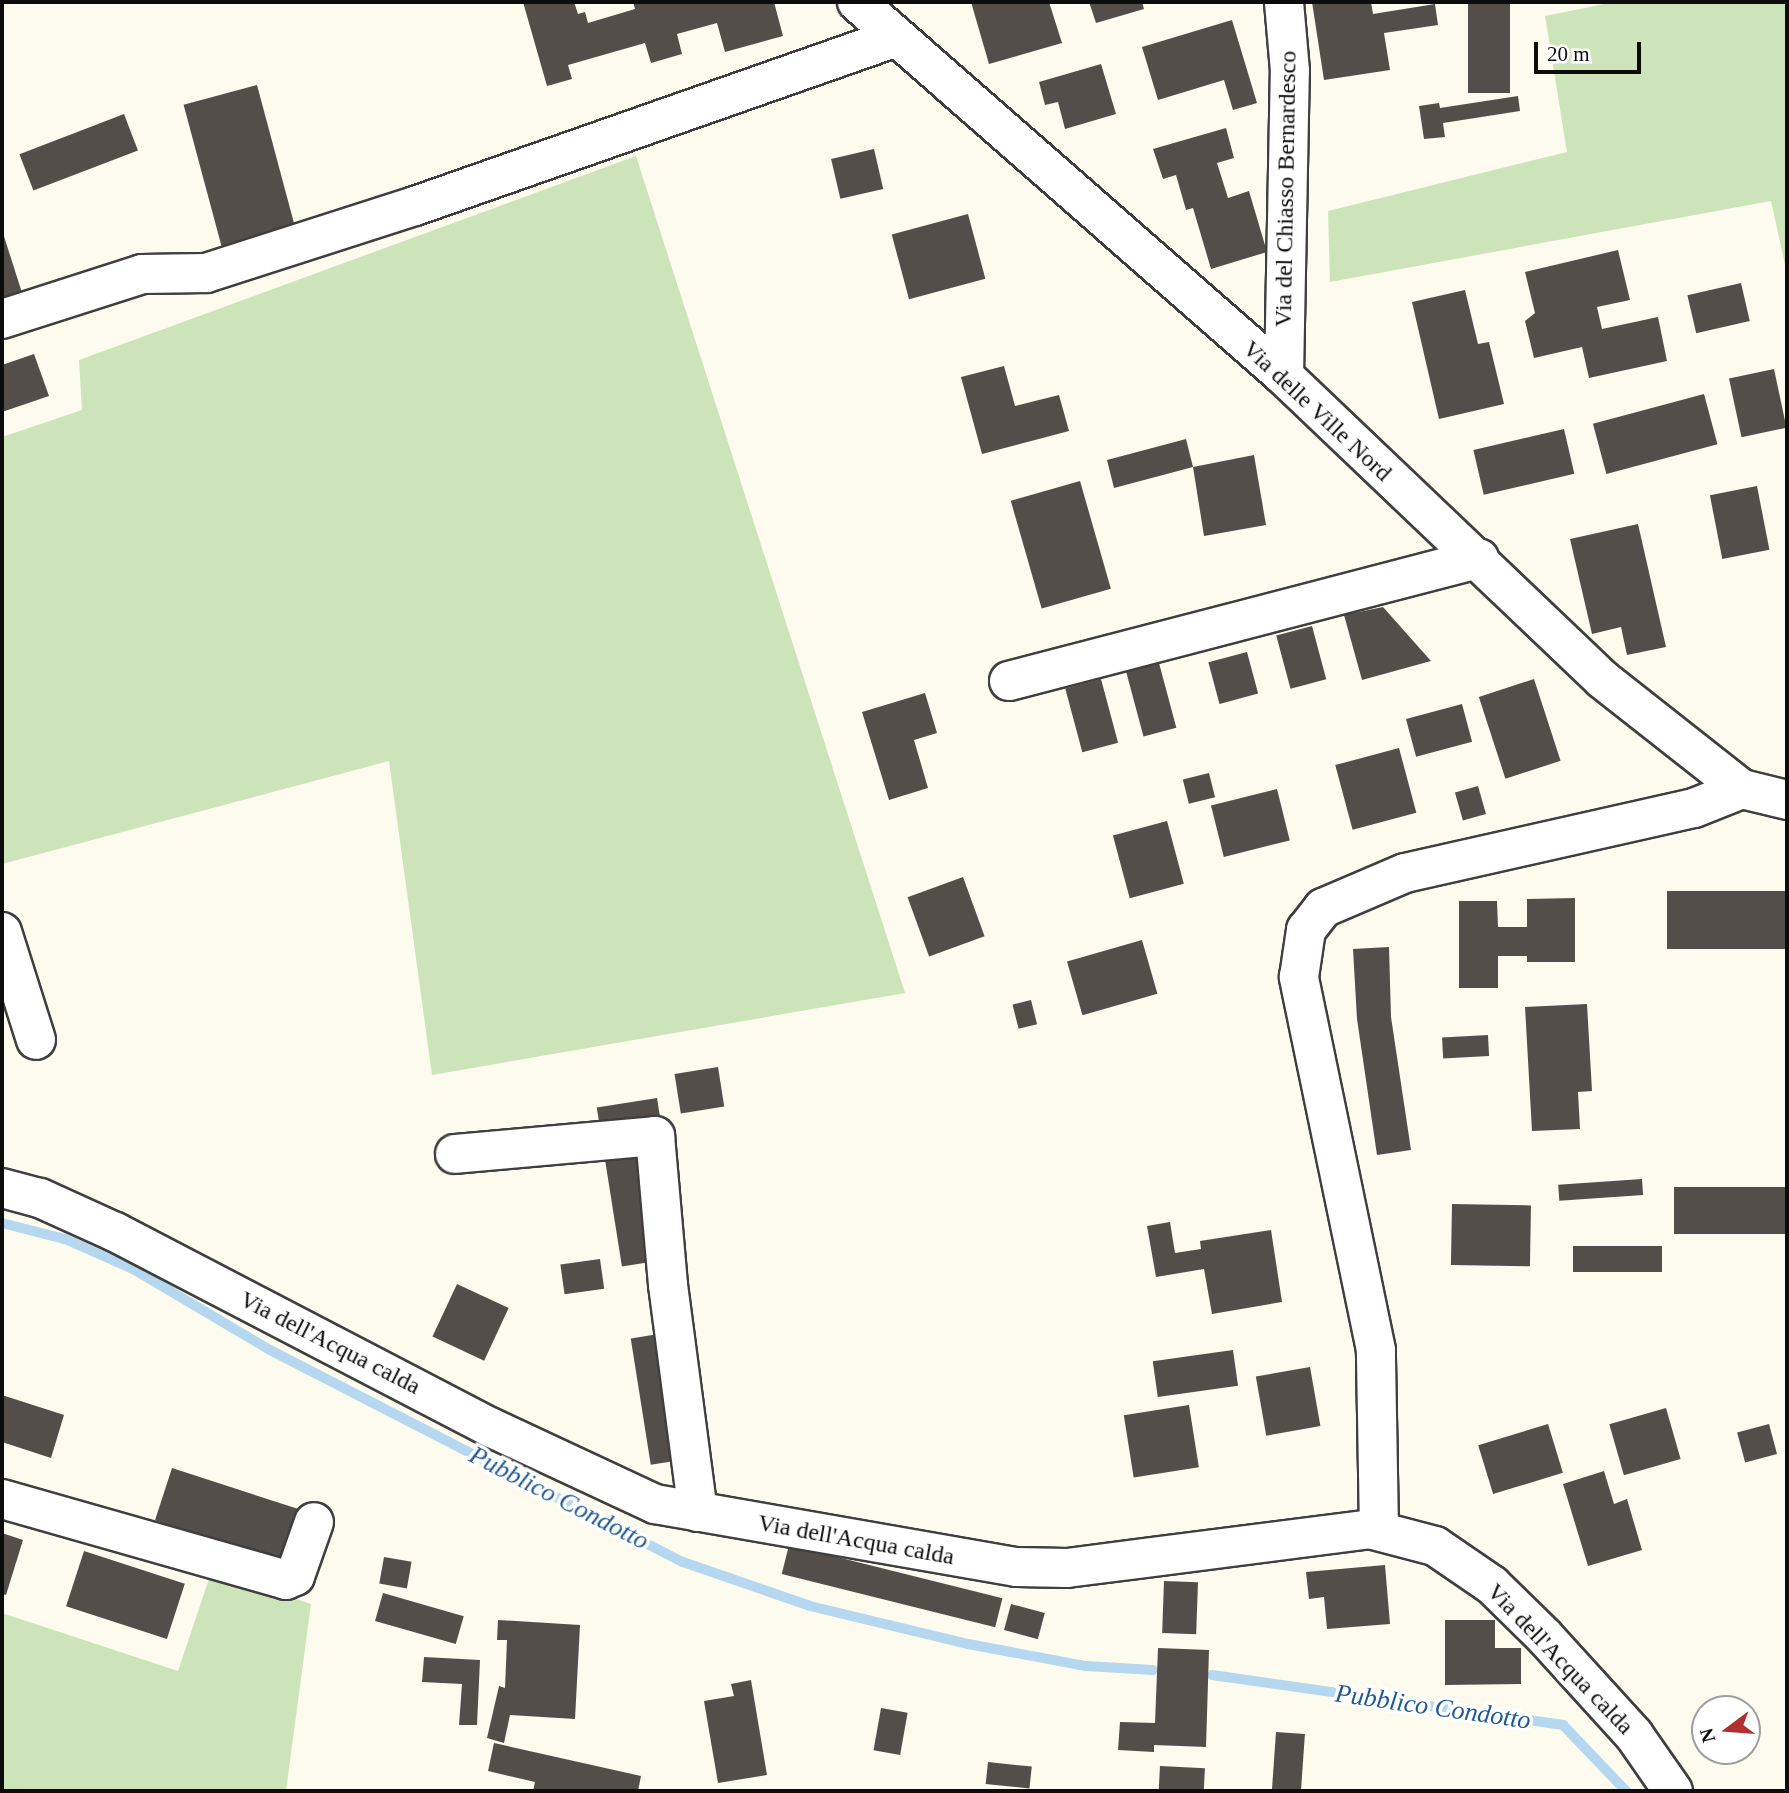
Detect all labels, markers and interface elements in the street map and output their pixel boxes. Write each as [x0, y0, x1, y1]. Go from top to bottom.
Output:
scale bar [1537, 28, 1644, 72]
text: 20 m [1547, 42, 1590, 66]
street label: Via del Chiasso Bernardesco [1269, 51, 1303, 327]
street label: Via delle Ville Nord [1236, 334, 1398, 488]
street label: Via dell'Acqua calda [235, 1285, 425, 1401]
water label: Pubblico Condotto [464, 1439, 654, 1557]
street label: Via dell'Acqua calda [756, 1509, 956, 1571]
street label: Via dell'Acqua calda [1481, 1577, 1639, 1741]
water label: Pubblico Condotto [1333, 1678, 1533, 1736]
north arrow [1691, 1695, 1761, 1765]
text: N [1695, 1726, 1719, 1745]

